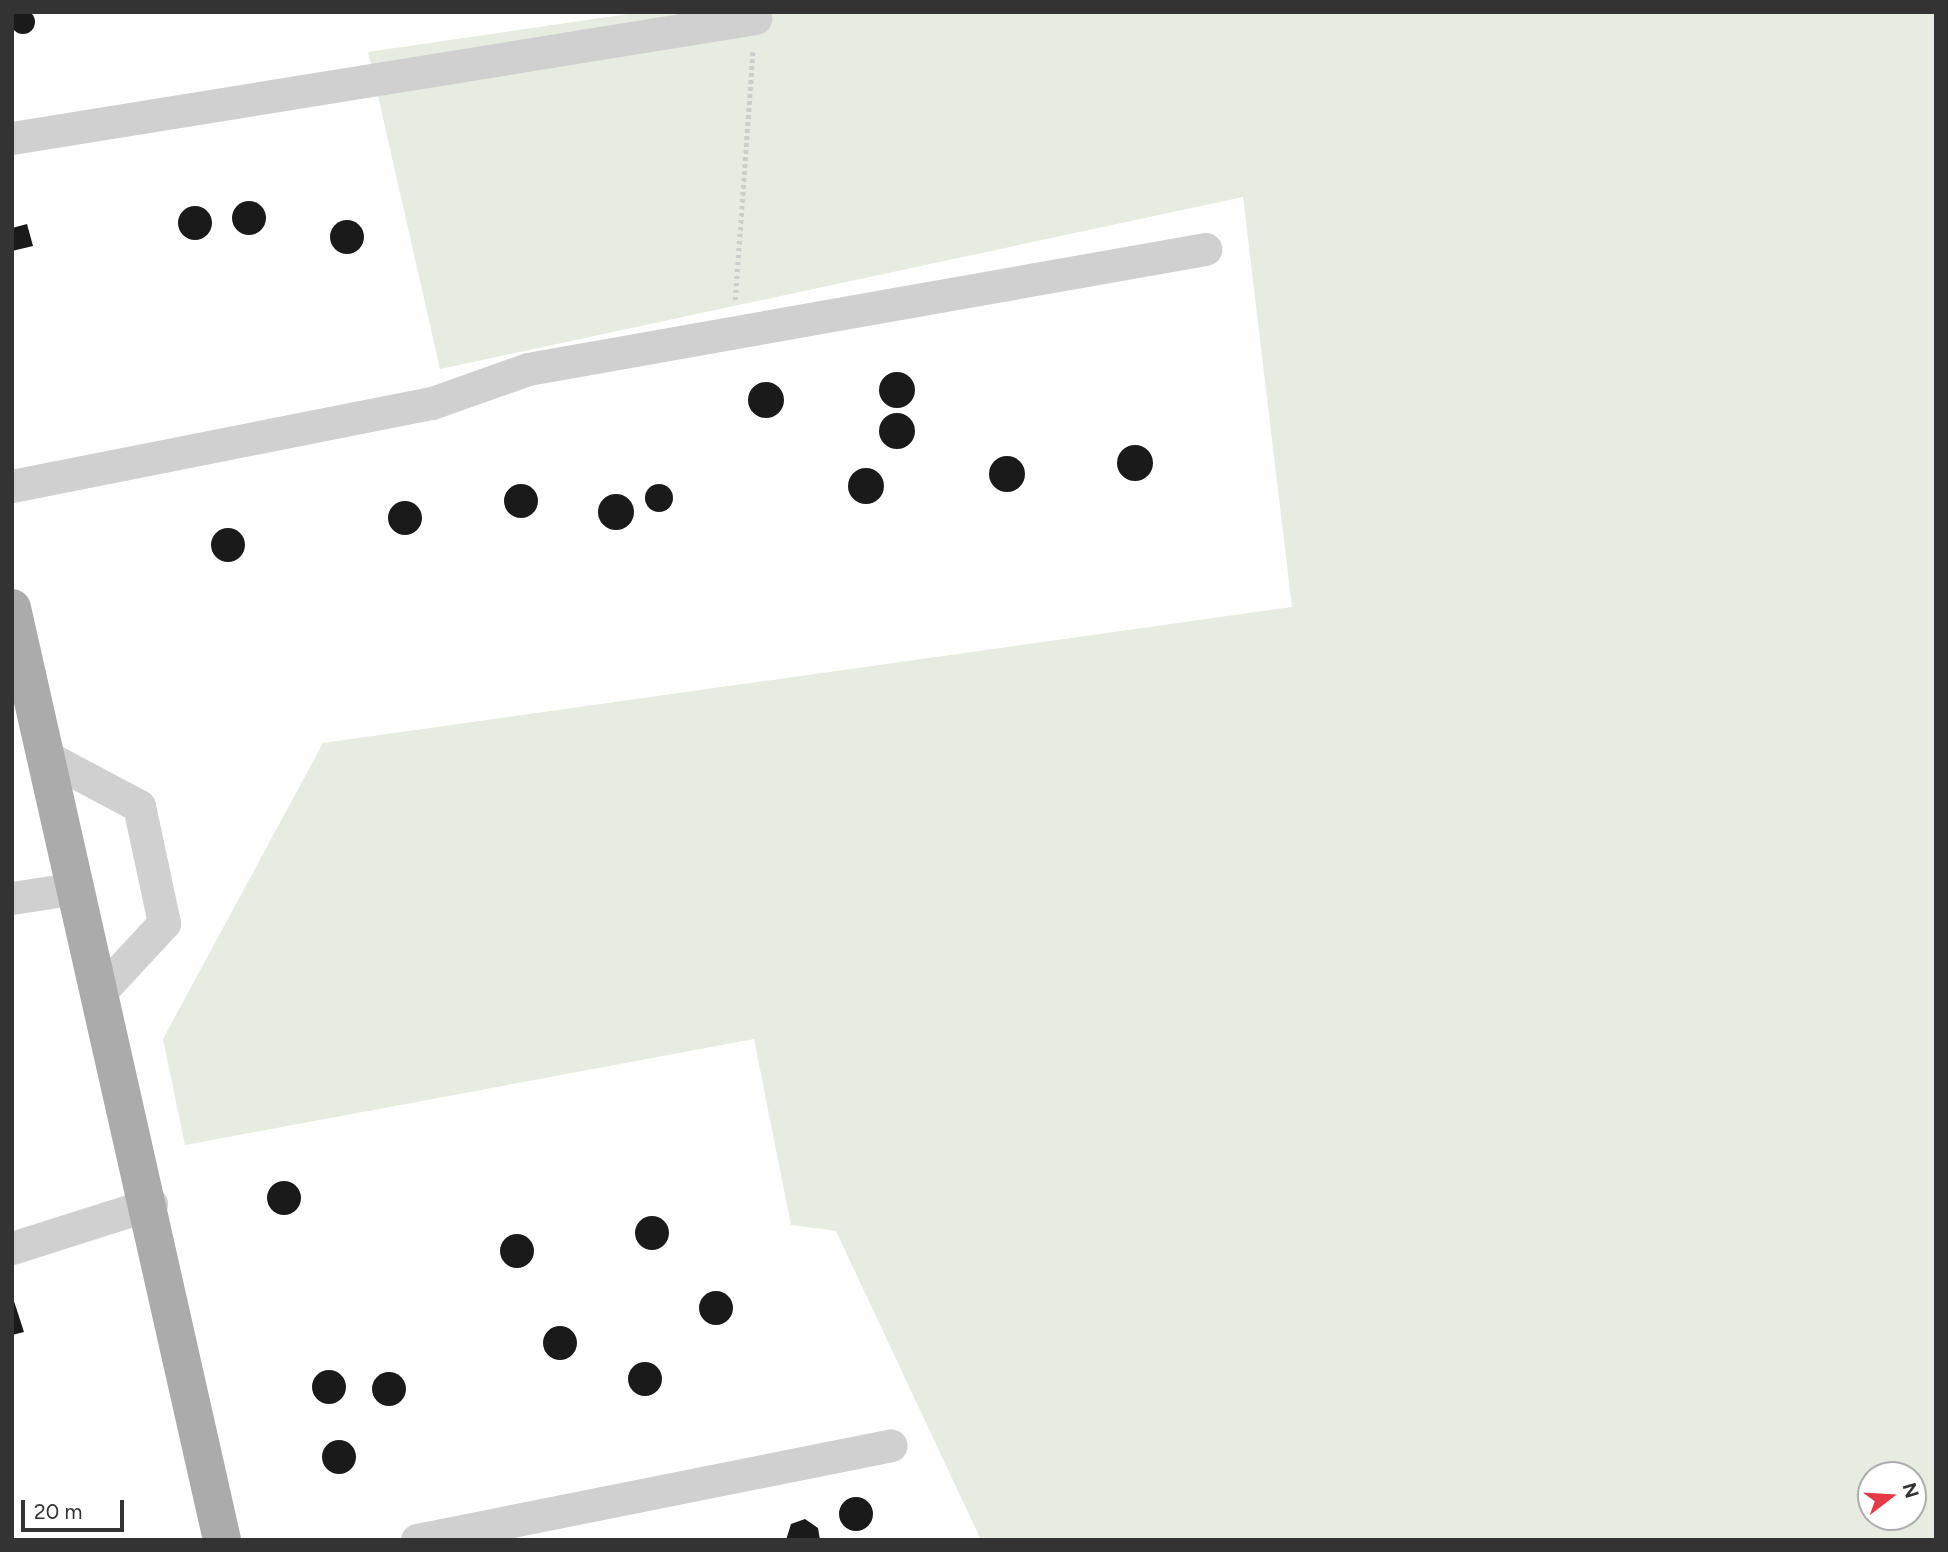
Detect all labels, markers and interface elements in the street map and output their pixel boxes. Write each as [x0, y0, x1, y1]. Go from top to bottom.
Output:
north arrow [1857, 1461, 1927, 1531]
text: N [1898, 1480, 1924, 1501]
scale bar [24, 1486, 128, 1530]
text: 20 m [34, 1499, 82, 1524]

